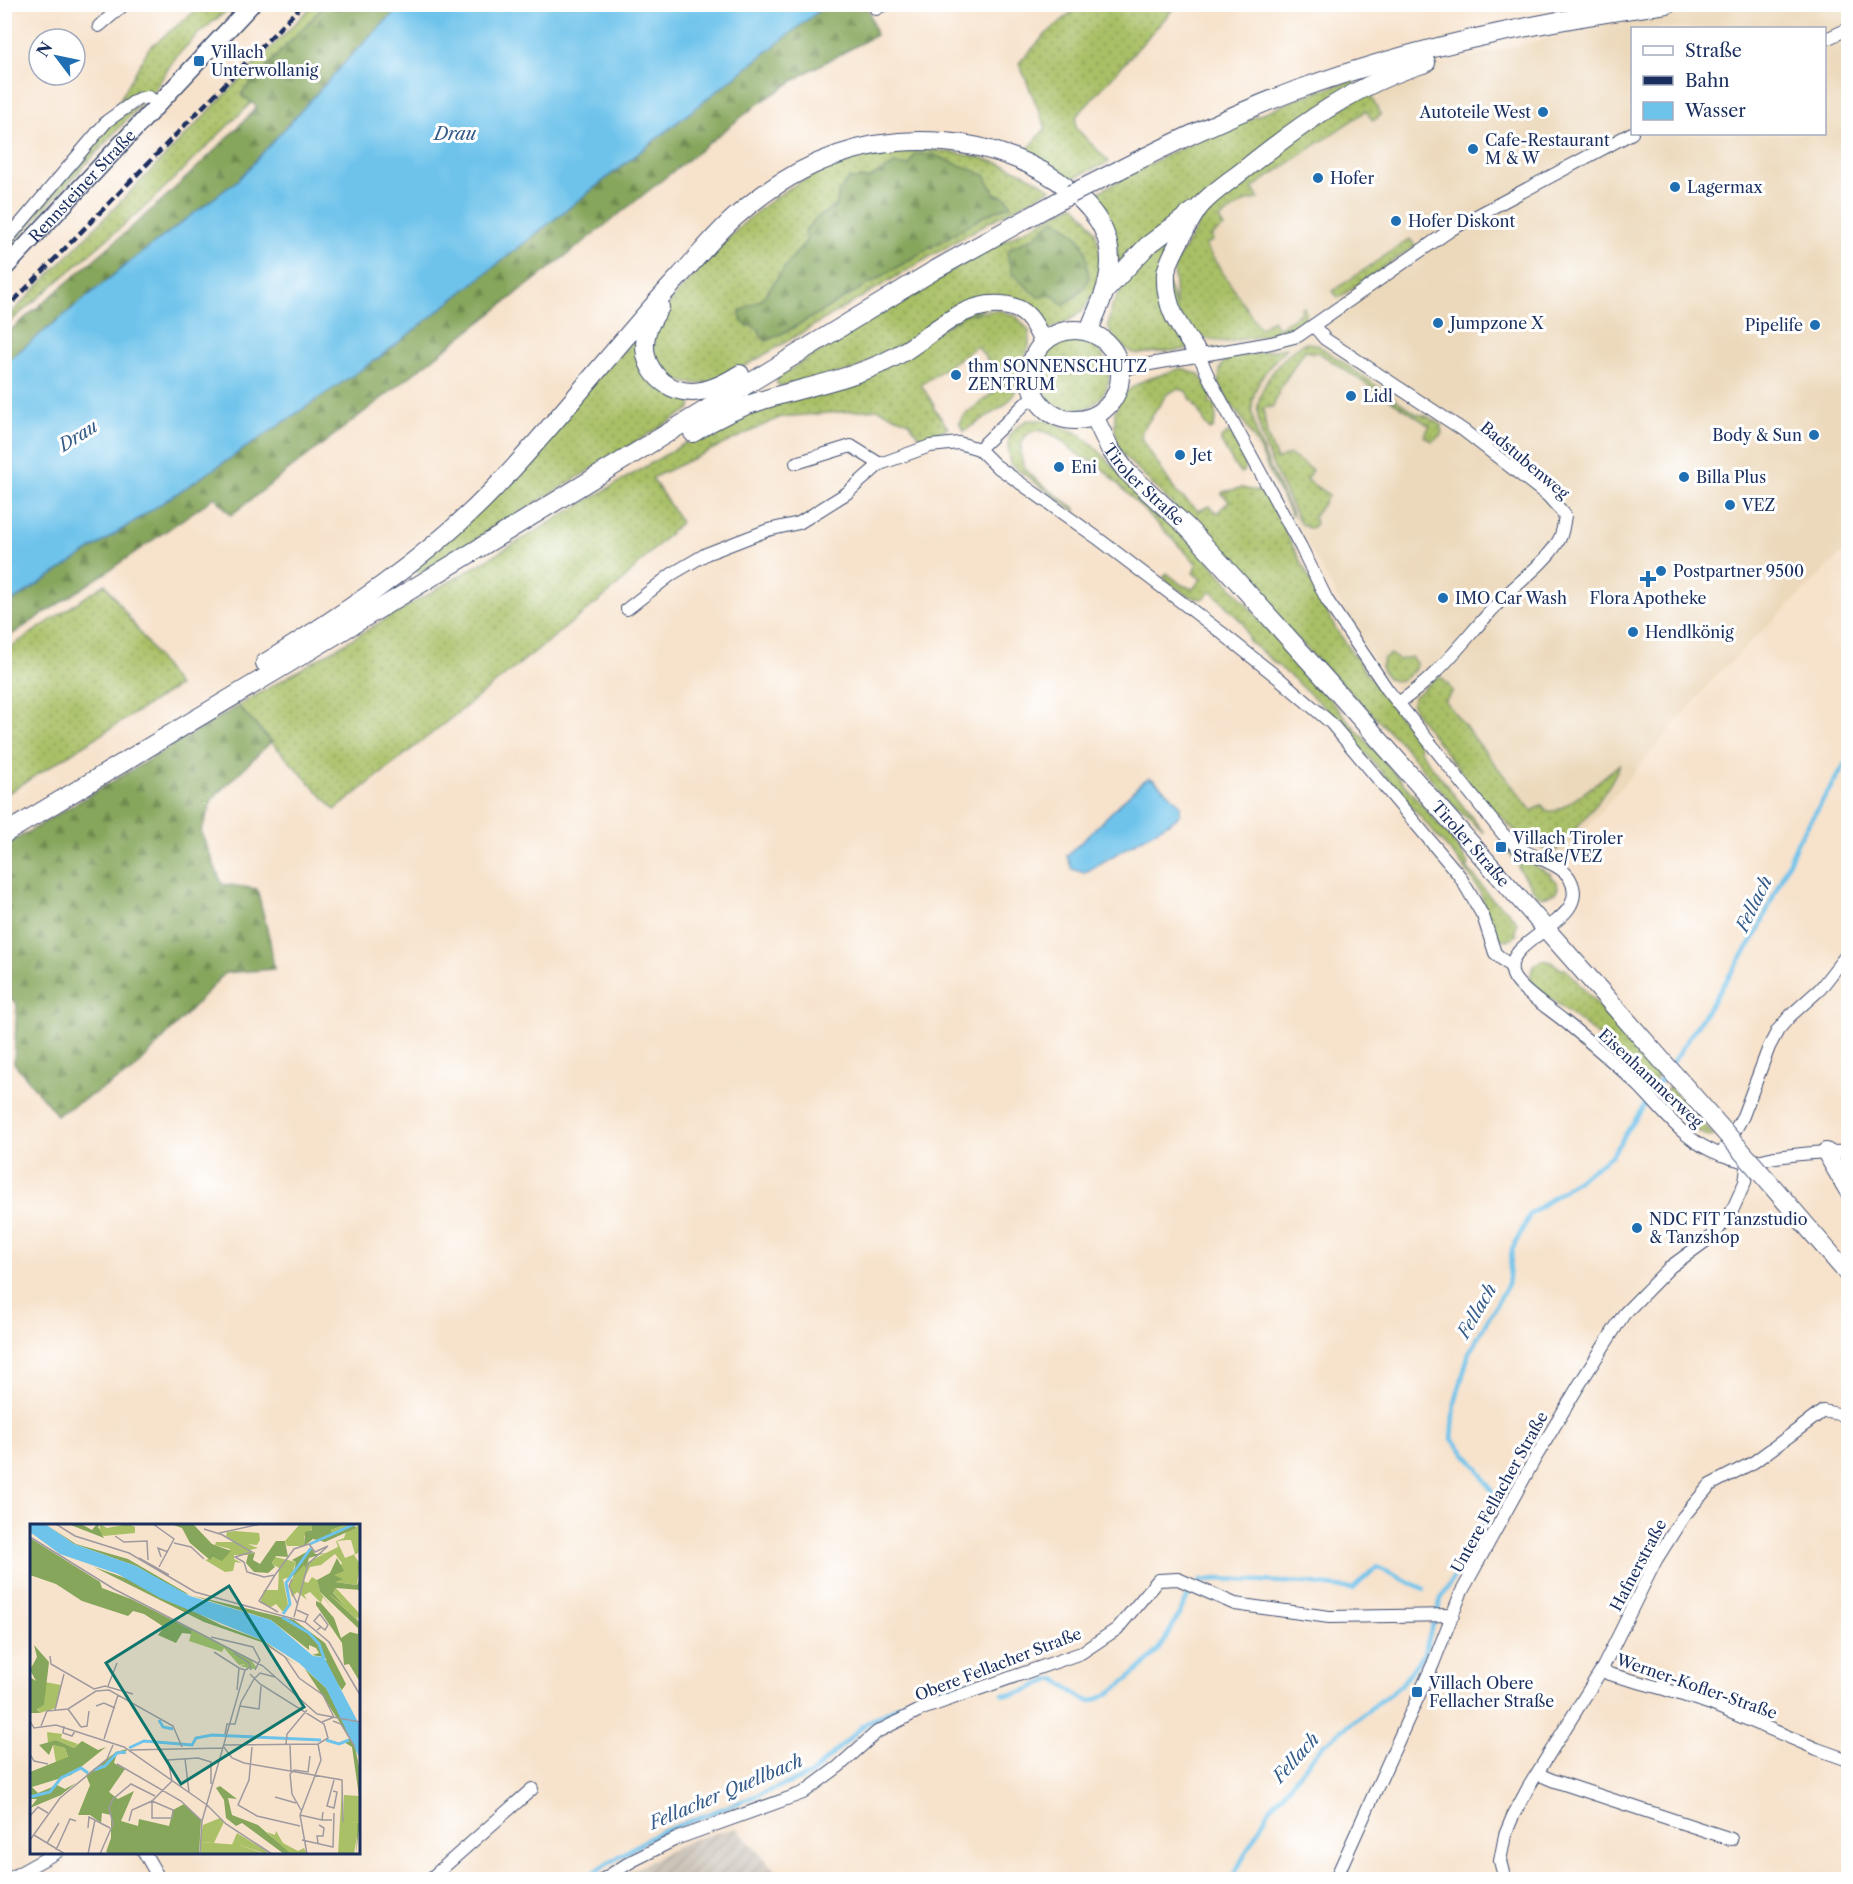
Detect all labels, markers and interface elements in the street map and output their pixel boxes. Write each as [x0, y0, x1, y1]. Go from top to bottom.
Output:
north arrow [27, 27, 87, 87]
legend [1631, 27, 1826, 135]
text: N [32, 38, 56, 60]
text: Straße [1685, 40, 1742, 62]
place label: Villach Unterwollanig [210, 42, 319, 80]
marker: Villach Unterwollanig [192, 54, 206, 68]
text: Bahn [1685, 70, 1730, 92]
text: Wasser [1684, 100, 1746, 122]
place label: Autoteile West [1419, 102, 1531, 122]
marker: Autoteile West [1536, 105, 1550, 119]
water label: Drau [432, 123, 477, 145]
street label: Rennsteiner Straße [24, 125, 140, 246]
place label: Cafe-Restaurant M & W [1485, 130, 1610, 168]
marker: Cafe-Restaurant M & W [1466, 142, 1480, 156]
place label: Hofer [1330, 168, 1375, 188]
marker: Hofer [1311, 171, 1325, 185]
place label: Lagermax [1687, 177, 1763, 197]
marker: Lagermax [1668, 180, 1682, 194]
place label: Hofer Diskont [1408, 211, 1516, 231]
marker: Hofer Diskont [1389, 214, 1403, 228]
place label: Jumpzone X [1447, 313, 1544, 333]
place label: Pipelife [1745, 315, 1803, 335]
marker: Jumpzone X [1431, 316, 1445, 330]
marker: Pipelife [1808, 318, 1822, 332]
place label: thm SONNENSCHUTZ ZENTRUM [968, 356, 1147, 394]
marker: thm SONNENSCHUTZ ZENTRUM [949, 368, 963, 382]
place label: Lidl [1363, 386, 1393, 406]
marker: Lidl [1344, 389, 1358, 403]
water label: Drau [53, 415, 102, 458]
street label: Badstubenweg [1476, 417, 1574, 503]
place label: Body & Sun [1712, 425, 1802, 445]
marker: Body & Sun [1807, 428, 1821, 442]
street label: Tiroler Straße [1099, 439, 1189, 530]
place label: Jet [1189, 445, 1212, 465]
marker: Jet [1173, 448, 1187, 462]
place label: Eni [1071, 457, 1097, 477]
marker: Eni [1052, 460, 1066, 474]
place label: Billa Plus [1696, 467, 1766, 487]
marker: Billa Plus [1677, 470, 1691, 484]
place label: VEZ [1741, 495, 1776, 515]
marker: VEZ [1723, 498, 1737, 512]
place label: Postpartner 9500 [1673, 561, 1804, 581]
marker: Postpartner 9500 [1654, 564, 1668, 578]
marker: Flora Apotheke [1641, 572, 1655, 586]
place label: IMO Car Wash [1455, 588, 1567, 608]
place label: Flora Apotheke [1589, 588, 1707, 608]
marker: IMO Car Wash [1436, 591, 1450, 605]
place label: Hendlkönig [1645, 622, 1734, 642]
marker: Hendlkönig [1626, 625, 1640, 639]
street label: Tiroler Straße [1428, 797, 1514, 891]
place label: Villach Tiroler Straße/VEZ [1512, 828, 1623, 866]
marker: Villach Tiroler Straße/VEZ [1494, 840, 1508, 854]
water label: Fellach [1730, 872, 1777, 937]
street label: Eisenhammerweg [1594, 1024, 1708, 1132]
place label: NDC FIT Tanzstudio & Tanzshop [1649, 1209, 1808, 1247]
marker: NDC FIT Tanzstudio & Tanzshop [1630, 1221, 1644, 1235]
water label: Fellach [1452, 1280, 1501, 1344]
street label: Untere Fellacher Straße [1446, 1408, 1552, 1576]
street label: Hafnerstraße [1605, 1516, 1671, 1614]
inset map [30, 1524, 360, 1854]
street label: Obere Fellacher Straße [912, 1623, 1084, 1705]
street label: Werner-Kofler-Straße [1613, 1649, 1780, 1723]
place label: Villach Obere Fellacher Straße [1428, 1673, 1554, 1711]
marker: Villach Obere Fellacher Straße [1410, 1685, 1424, 1699]
water label: Fellach [1267, 1729, 1324, 1789]
water label: Fellacher Quellbach [644, 1750, 806, 1835]

